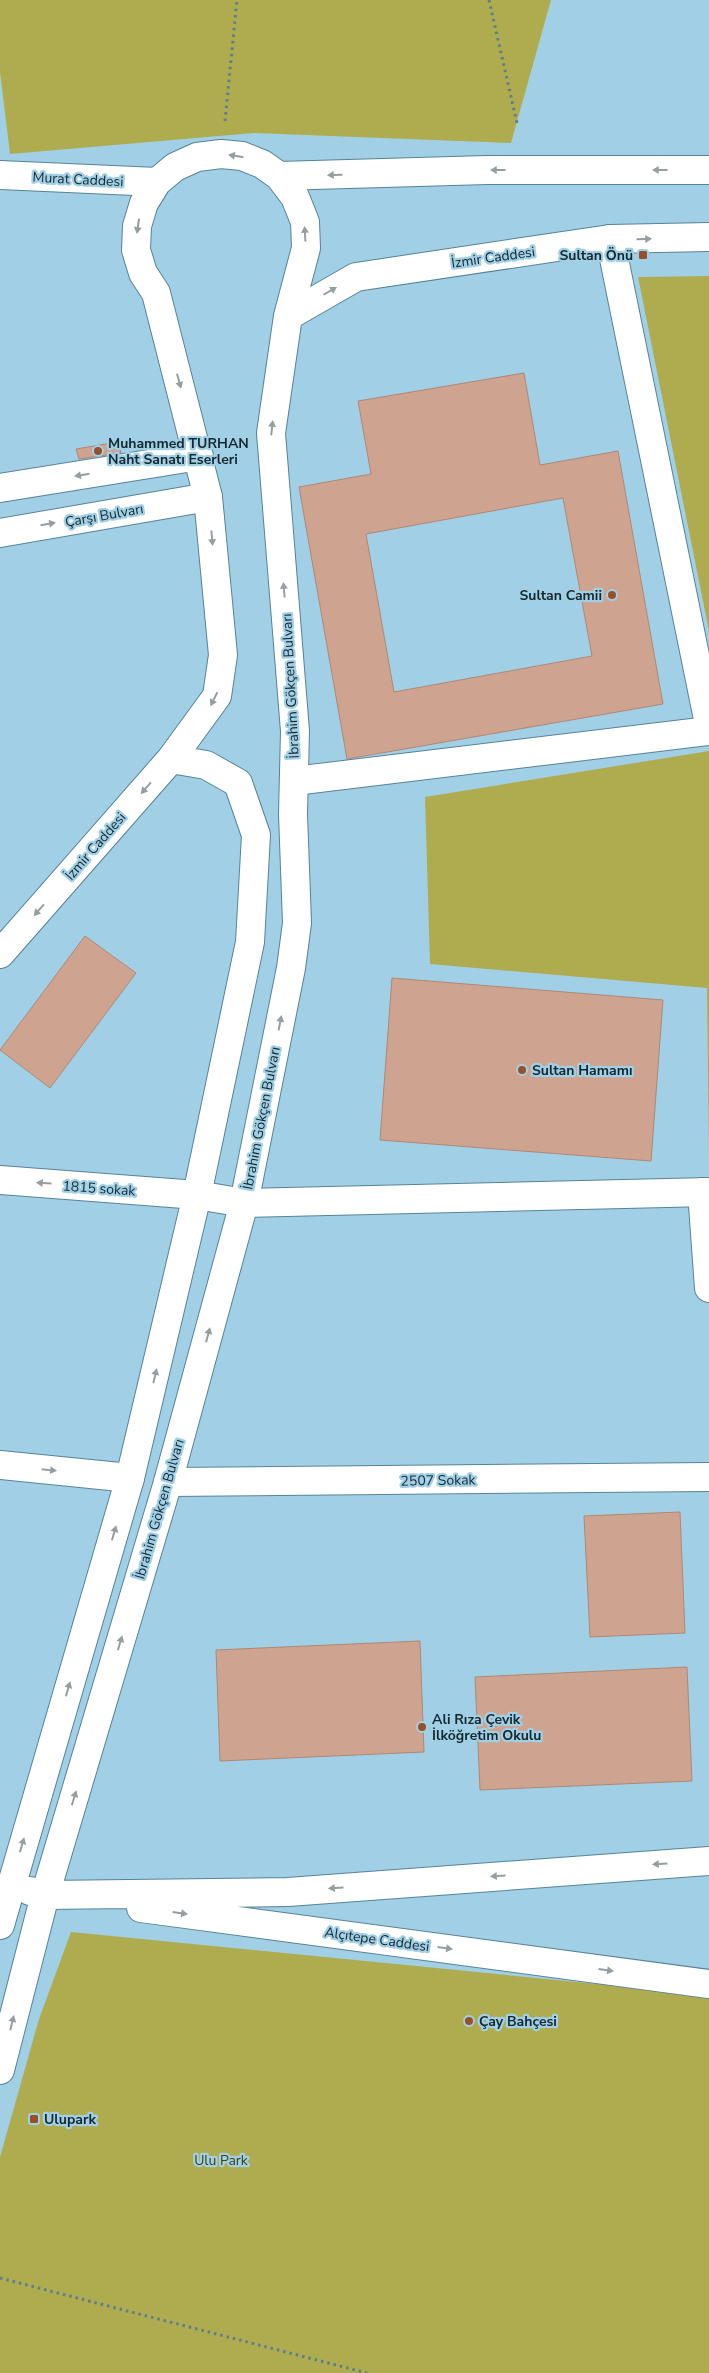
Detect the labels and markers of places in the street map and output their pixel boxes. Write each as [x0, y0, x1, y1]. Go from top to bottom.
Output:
place label: Sultan Önü [559, 246, 633, 265]
marker: Sultan Önü [637, 249, 649, 261]
place label: Muhammed TURHAN Naht Sanatı Eserleri [108, 434, 249, 469]
marker: Muhammed TURHAN Naht Sanatı Eserleri [92, 445, 104, 457]
place label: Sultan Camii [519, 586, 602, 605]
marker: Sultan Camii [606, 589, 618, 601]
place label: Sultan Hamamı [532, 1061, 633, 1080]
marker: Sultan Hamamı [516, 1064, 528, 1076]
place label: Ali Rıza Çevik İlköğretim Okulu [432, 1710, 541, 1745]
marker: Ali Rıza Çevik İlköğretim Okulu [416, 1721, 428, 1733]
place label: Çay Bahçesi [479, 2012, 557, 2031]
marker: Çay Bahçesi [463, 2015, 475, 2027]
place label: Ulupark [44, 2110, 96, 2129]
marker: Ulupark [28, 2113, 40, 2125]

